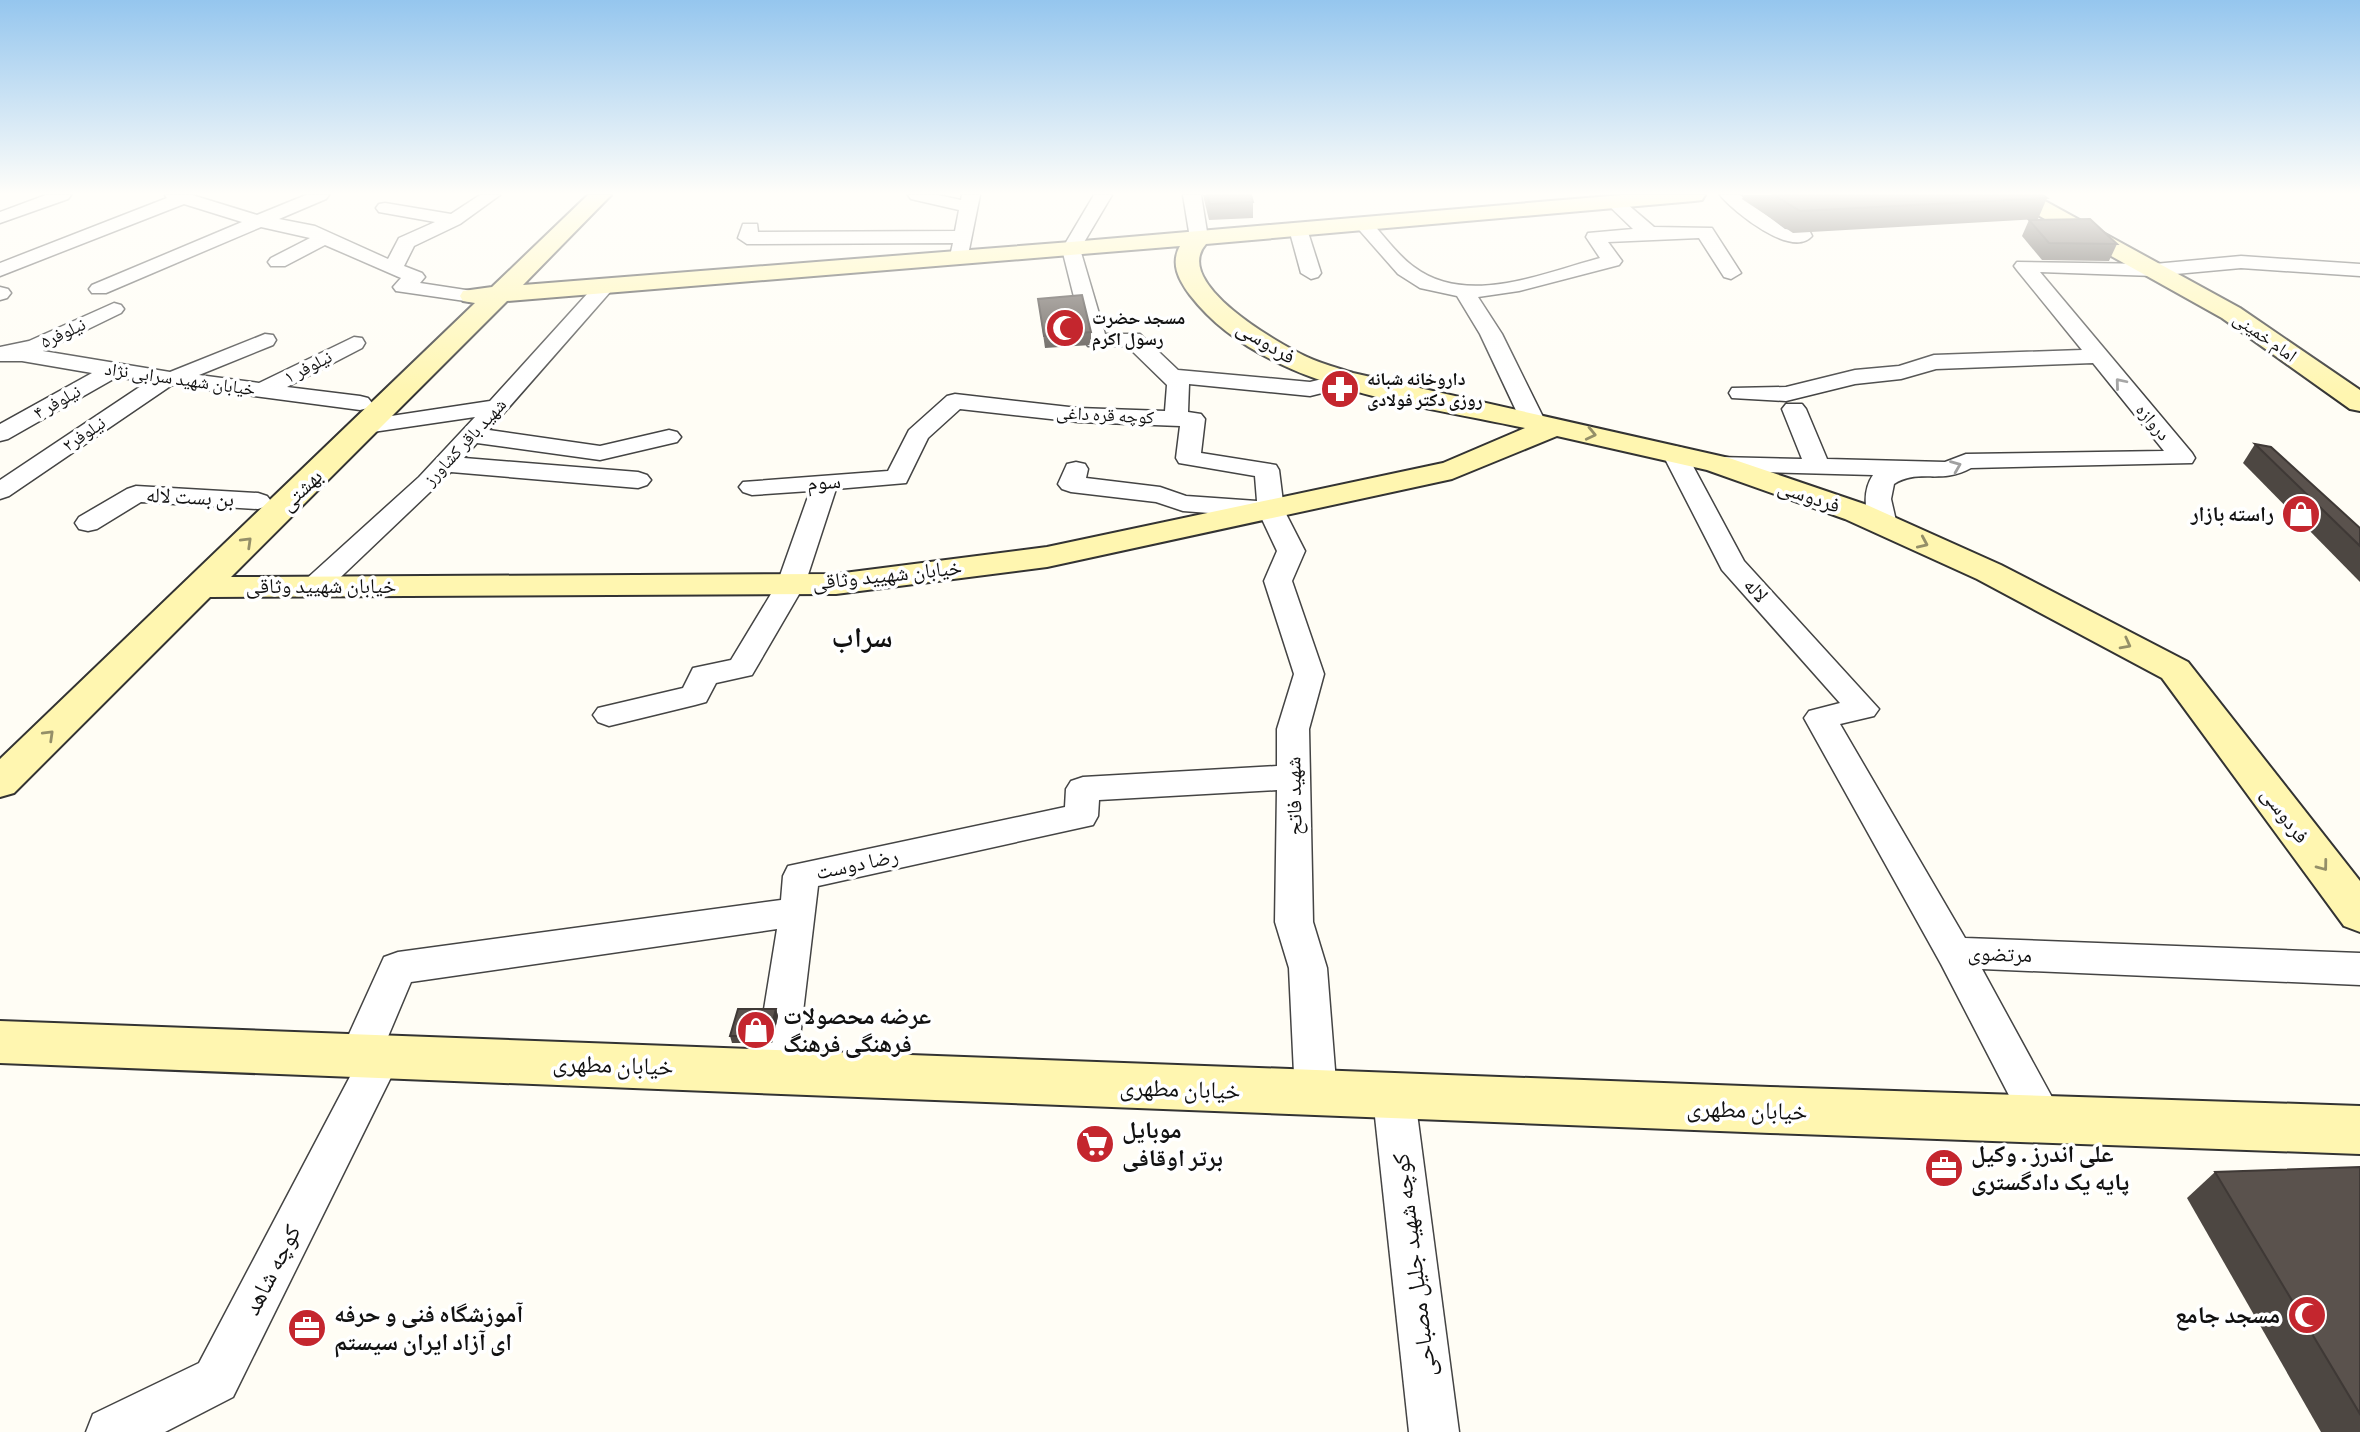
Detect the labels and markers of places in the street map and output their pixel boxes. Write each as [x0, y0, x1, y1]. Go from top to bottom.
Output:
mosque icon: مسجد حضرت رسول اکرم [1044, 307, 1086, 349]
place label: مسجد حضرت رسول اکرم [1092, 307, 1185, 351]
pharmacy icon: داروخانه شبانه روزی دکتر فولادی [1319, 368, 1361, 410]
place label: داروخانه شبانه روزی دکتر فولادی [1367, 368, 1483, 411]
shop icon: راسته بازار [2280, 493, 2322, 535]
place label: راسته بازار [2190, 501, 2274, 527]
place label: عرضه محصولات فرهنگی فرهنگ [783, 1002, 931, 1058]
shop icon: عرضه محصولات فرهنگی فرهنگ [735, 1009, 777, 1051]
place label: موبایل برتر اوقافی [1122, 1116, 1223, 1172]
supermarket icon: موبایل برتر اوقافی [1074, 1123, 1116, 1165]
place label: علی اندرز . وکیل پایه یک دادگستری [1971, 1140, 2129, 1196]
office icon: علی اندرز . وکیل پایه یک دادگستری [1923, 1147, 1965, 1189]
mosque icon: مسجد جامع [2286, 1294, 2328, 1336]
place label: آموزشگاه فنی و حرفه ای آزاد ایران سیستم [334, 1300, 524, 1358]
place label: مسجد جامع [2175, 1301, 2280, 1331]
office icon: آموزشگاه فنی و حرفه ای آزاد ایران سیستم [286, 1307, 328, 1349]

